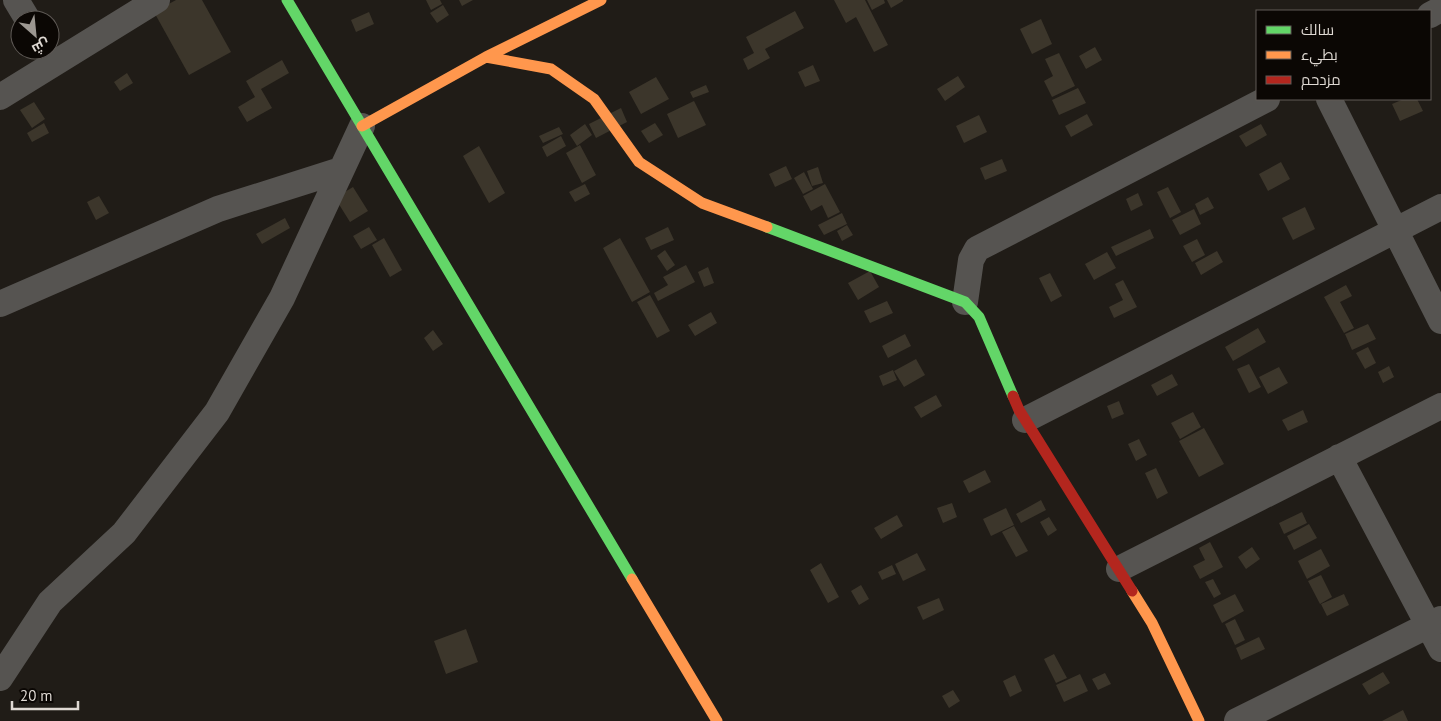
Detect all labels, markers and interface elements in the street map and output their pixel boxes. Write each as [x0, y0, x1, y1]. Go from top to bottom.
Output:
north arrow [10, 10, 60, 60]
legend [1256, 10, 1431, 100]
text: سالك [1301, 20, 1334, 39]
text: ش [29, 34, 53, 59]
text: بطيء [1301, 45, 1338, 67]
text: مزدحم [1301, 70, 1341, 90]
scale bar [12, 678, 79, 710]
text: 20 m [20, 686, 53, 705]

